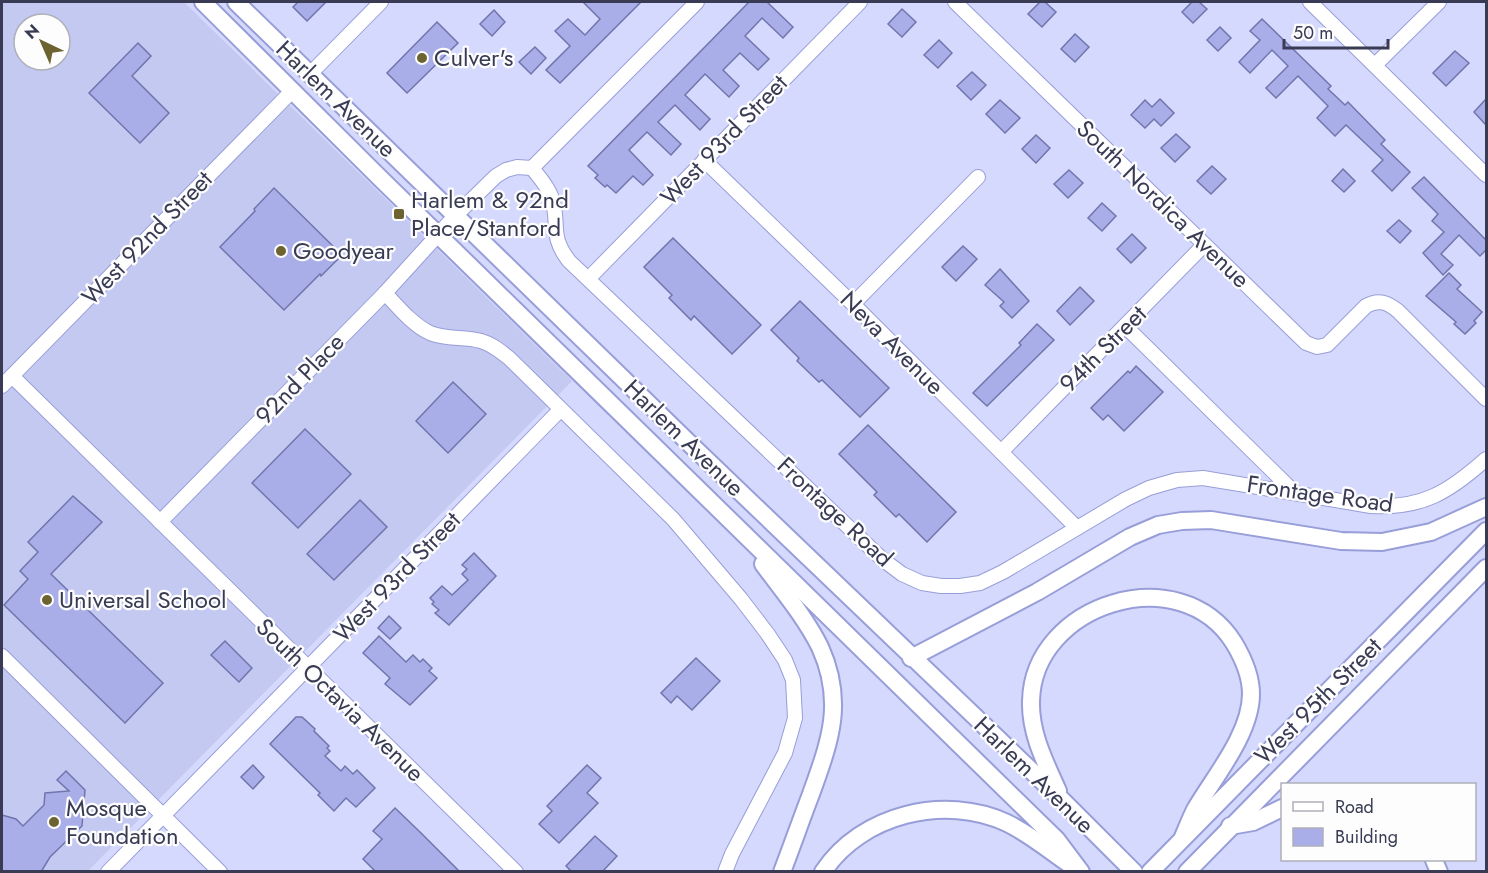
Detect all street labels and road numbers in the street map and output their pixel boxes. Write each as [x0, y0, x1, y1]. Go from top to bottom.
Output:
street label: Harlem Avenue [268, 32, 404, 165]
street label: West 93rd Street [652, 66, 795, 213]
street label: South Nordica Avenue [1069, 111, 1258, 296]
street label: West 92nd Street [73, 162, 220, 313]
street label: Neva Avenue [832, 283, 952, 403]
street label: 94th Street [1051, 297, 1154, 400]
street label: 92nd Place [247, 325, 352, 432]
street label: Harlem Avenue [616, 371, 752, 504]
street label: Frontage Road [769, 449, 901, 575]
street label: Frontage Road [1245, 466, 1395, 521]
street label: West 93rd Street [325, 503, 468, 650]
street label: South Octavia Avenue [248, 610, 432, 789]
street label: West 95th Street [1246, 629, 1389, 772]
street label: Harlem Avenue [966, 708, 1102, 841]

